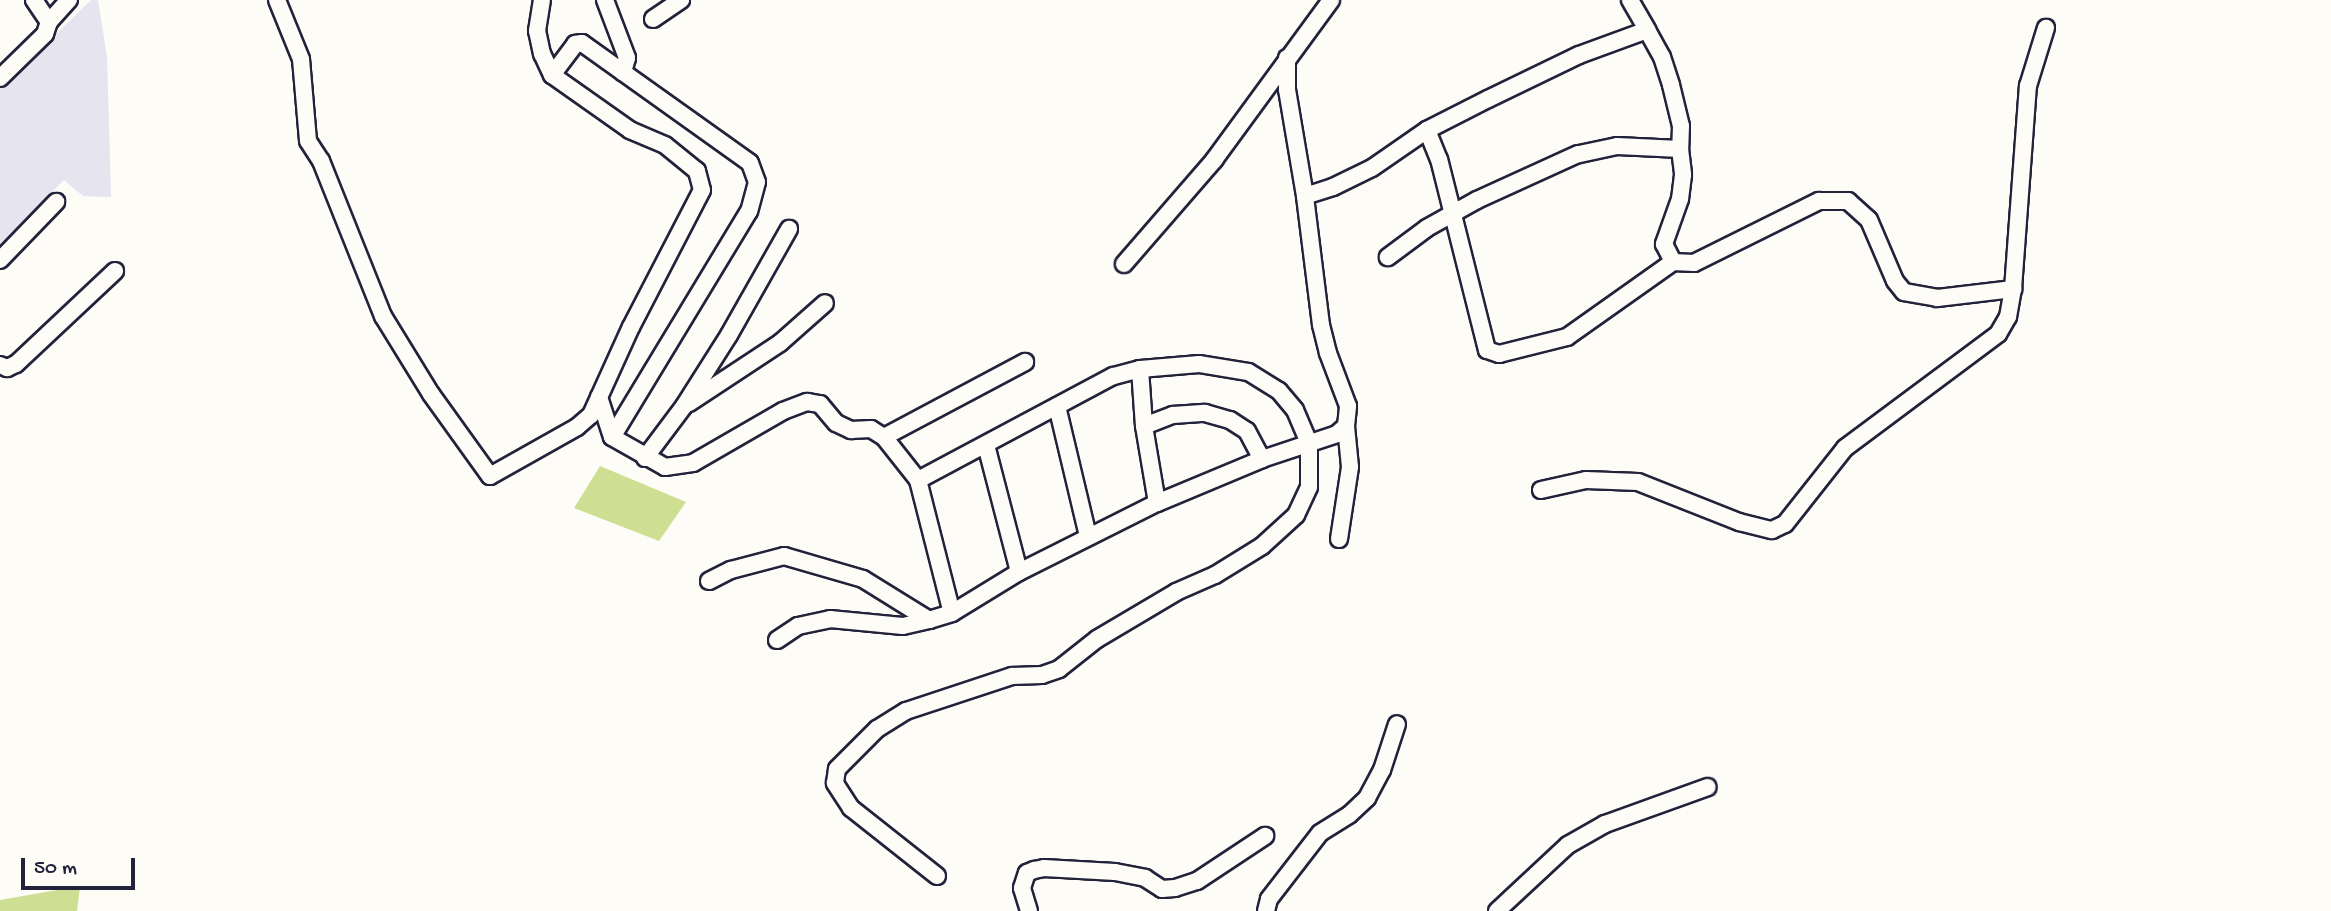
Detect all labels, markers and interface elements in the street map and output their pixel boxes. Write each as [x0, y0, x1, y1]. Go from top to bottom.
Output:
scale bar [24, 844, 138, 888]
text: 50 m [34, 857, 77, 882]

